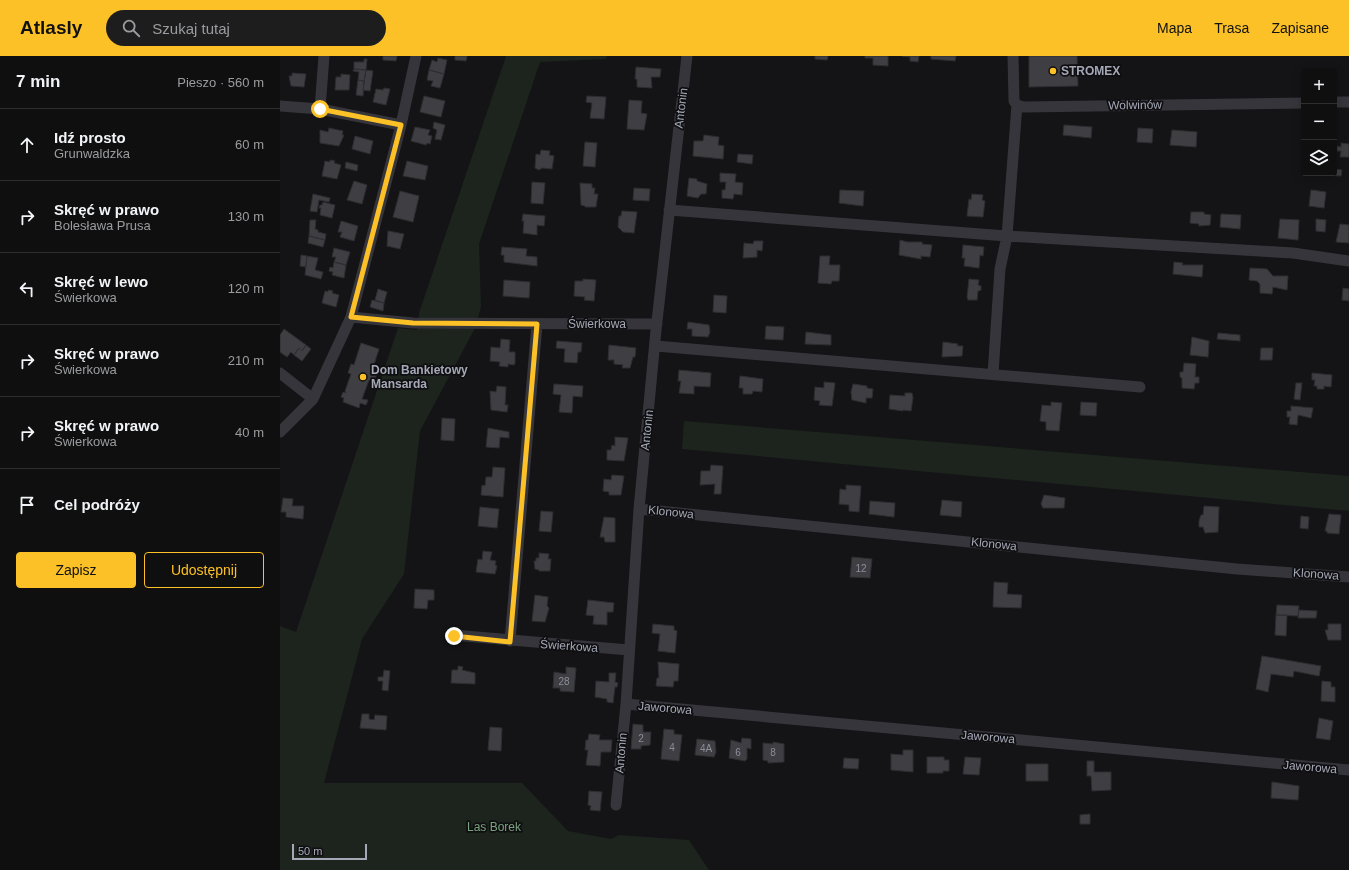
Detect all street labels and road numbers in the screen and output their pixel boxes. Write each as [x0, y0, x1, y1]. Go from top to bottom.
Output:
street label: Antonin [672, 87, 690, 129]
street label: Wolwinów [1108, 98, 1162, 112]
street label: Świerkowa [568, 316, 626, 331]
street label: Antonin [638, 409, 656, 451]
street label: Klonowa [647, 503, 695, 521]
street label: Klonowa [970, 535, 1018, 553]
street label: Klonowa [1293, 565, 1340, 583]
street label: Świerkowa [540, 636, 599, 655]
street label: Jaworowa [637, 699, 693, 717]
street label: Jaworowa [960, 728, 1016, 746]
street label: Antonin [612, 732, 630, 774]
street label: Jaworowa [1282, 758, 1338, 776]

